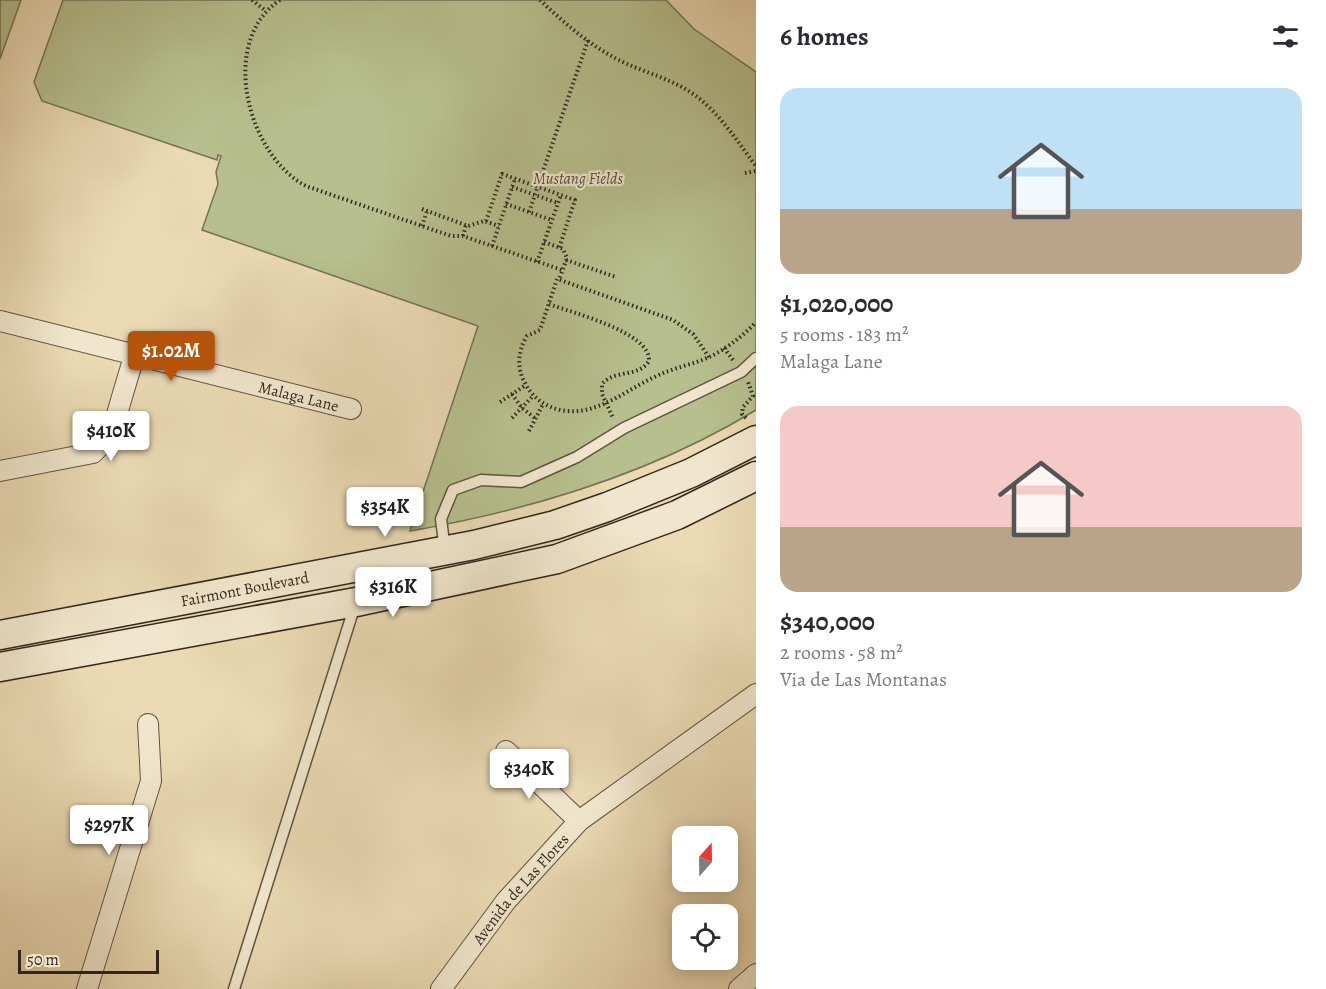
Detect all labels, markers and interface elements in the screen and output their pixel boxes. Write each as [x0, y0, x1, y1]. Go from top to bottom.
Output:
text: 6 homes [780, 19, 869, 54]
icon: filters [1269, 20, 1302, 53]
icon: home [987, 127, 1095, 235]
park label: Mustang Fields [533, 168, 623, 190]
text: $1,020,000 [780, 286, 893, 321]
text: 5 rooms · 183 m² [780, 321, 909, 348]
pin: $1.02M [122, 331, 220, 382]
text: $1.02M [142, 337, 200, 364]
text: Malaga Lane [780, 348, 883, 375]
street label: Malaga Lane [256, 376, 341, 418]
pin: $410K [69, 411, 153, 462]
text: $410K [86, 417, 136, 444]
icon: home [987, 445, 1095, 553]
pin: $354K [343, 487, 427, 538]
text: $354K [361, 493, 410, 520]
street label: Fairmont Boulevard [179, 567, 311, 612]
pin: $316K [351, 567, 435, 618]
text: $316K [369, 573, 417, 600]
text: $340,000 [780, 604, 875, 639]
text: 2 rooms · 58 m² [780, 639, 903, 666]
text: Via de Las Montanas [780, 666, 947, 693]
pin: $340K [487, 749, 571, 800]
text: $340K [504, 755, 554, 782]
pin: $297K [67, 805, 151, 856]
text: $297K [84, 811, 134, 838]
north arrow [672, 826, 738, 892]
map controls [672, 826, 738, 970]
street label: Avenida de Las Flores [467, 829, 574, 950]
button: locate [672, 904, 738, 970]
scale bar [18, 947, 159, 974]
text: 50 m [27, 949, 59, 971]

